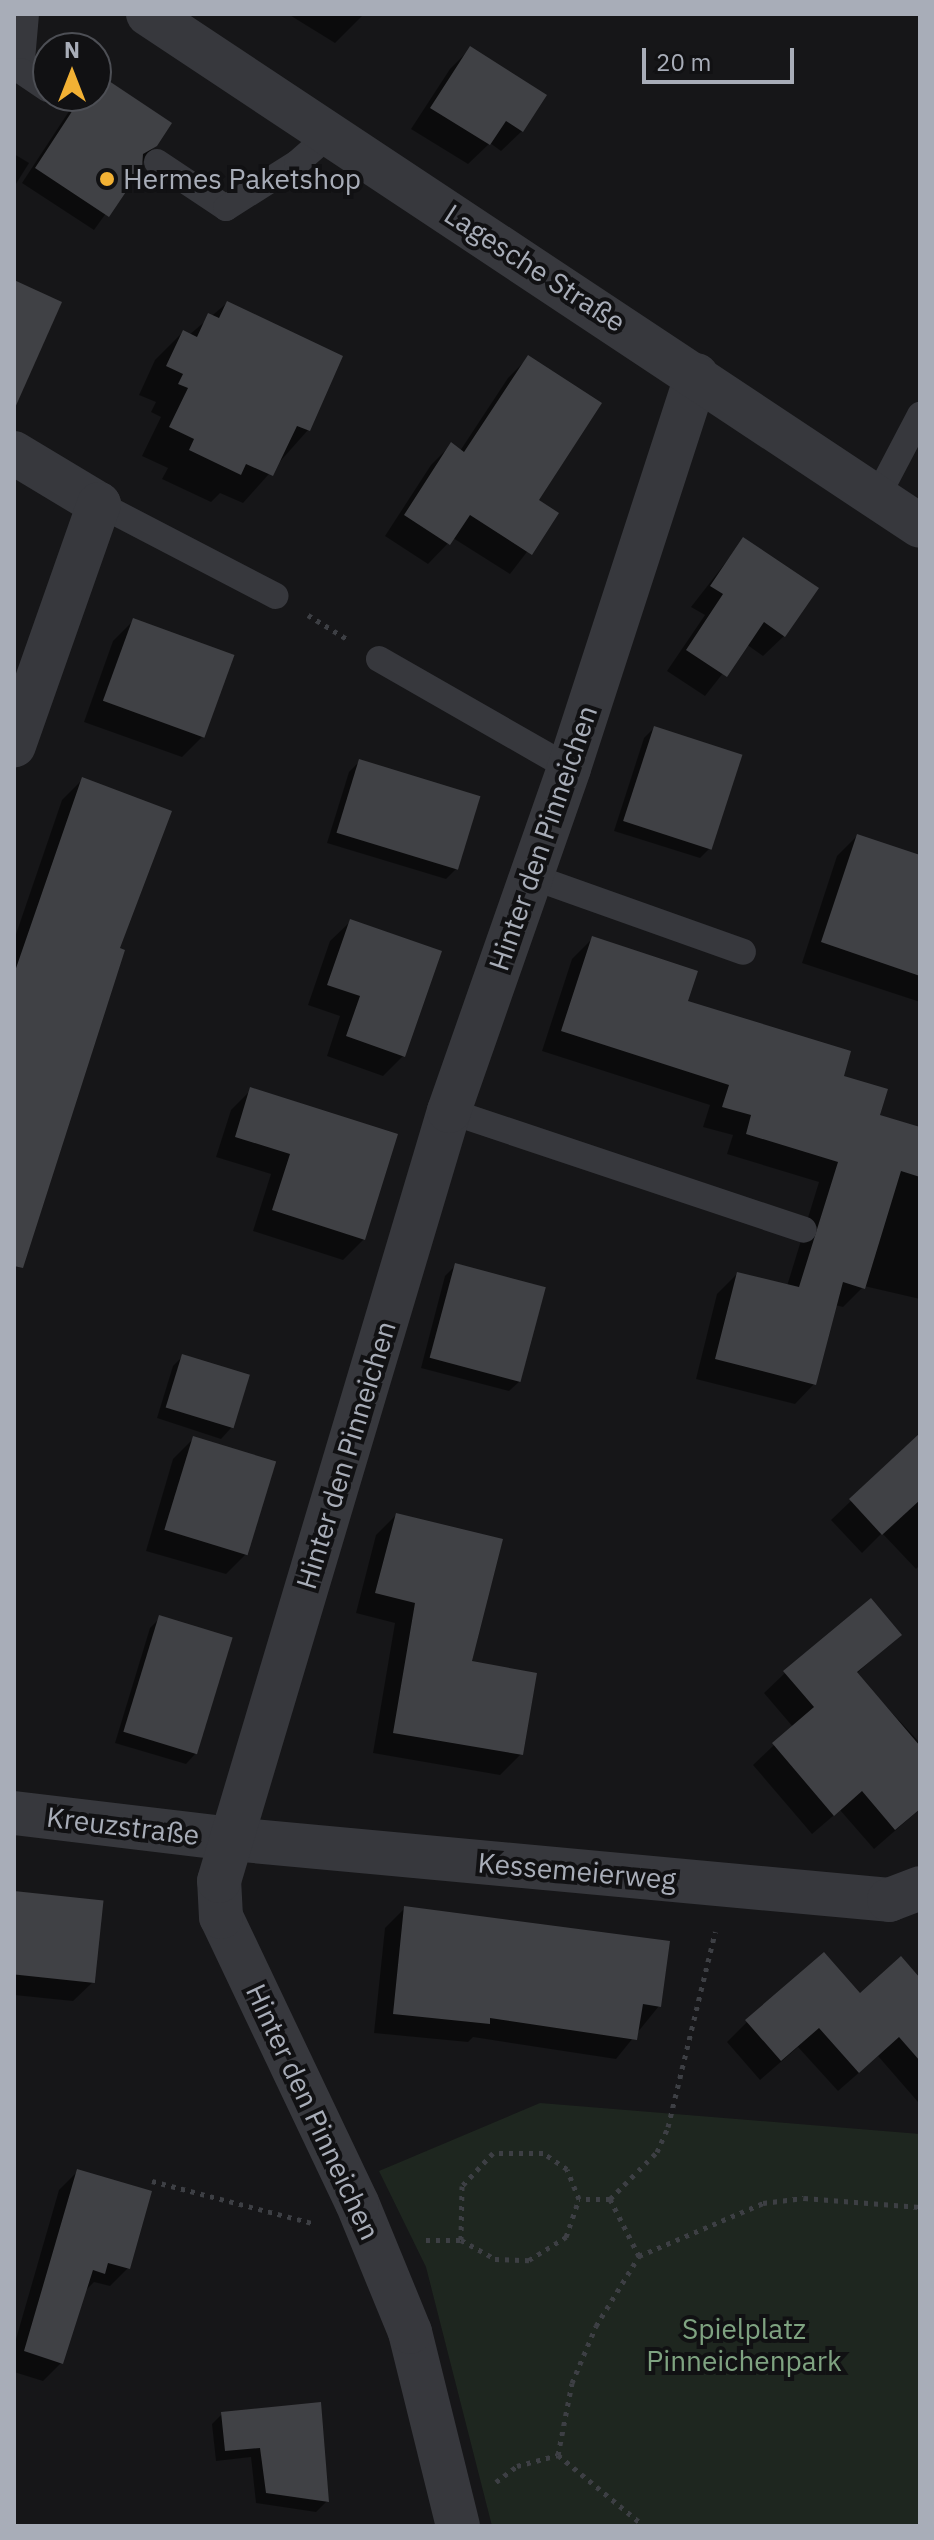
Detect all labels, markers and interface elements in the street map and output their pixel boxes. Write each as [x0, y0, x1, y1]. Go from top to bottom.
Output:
north arrow [32, 32, 112, 112]
scale bar [646, 32, 798, 82]
text: N [64, 35, 80, 64]
text: 20 m [656, 46, 711, 78]
place label: Hermes Paketshop [123, 162, 361, 196]
marker: Hermes Paketshop [98, 170, 116, 188]
street label: Lagesche Straße [438, 197, 632, 339]
street label: Hinter den Pinneichen [482, 701, 604, 975]
street label: Hinter den Pinneichen [289, 1317, 403, 1593]
street label: Kreuzstraße [45, 1800, 201, 1852]
street label: Kessemeierweg [476, 1846, 678, 1896]
street label: Hinter den Pinneichen [239, 1979, 387, 2245]
park label: Spielplatz Pinneichenpark [646, 2312, 842, 2378]

